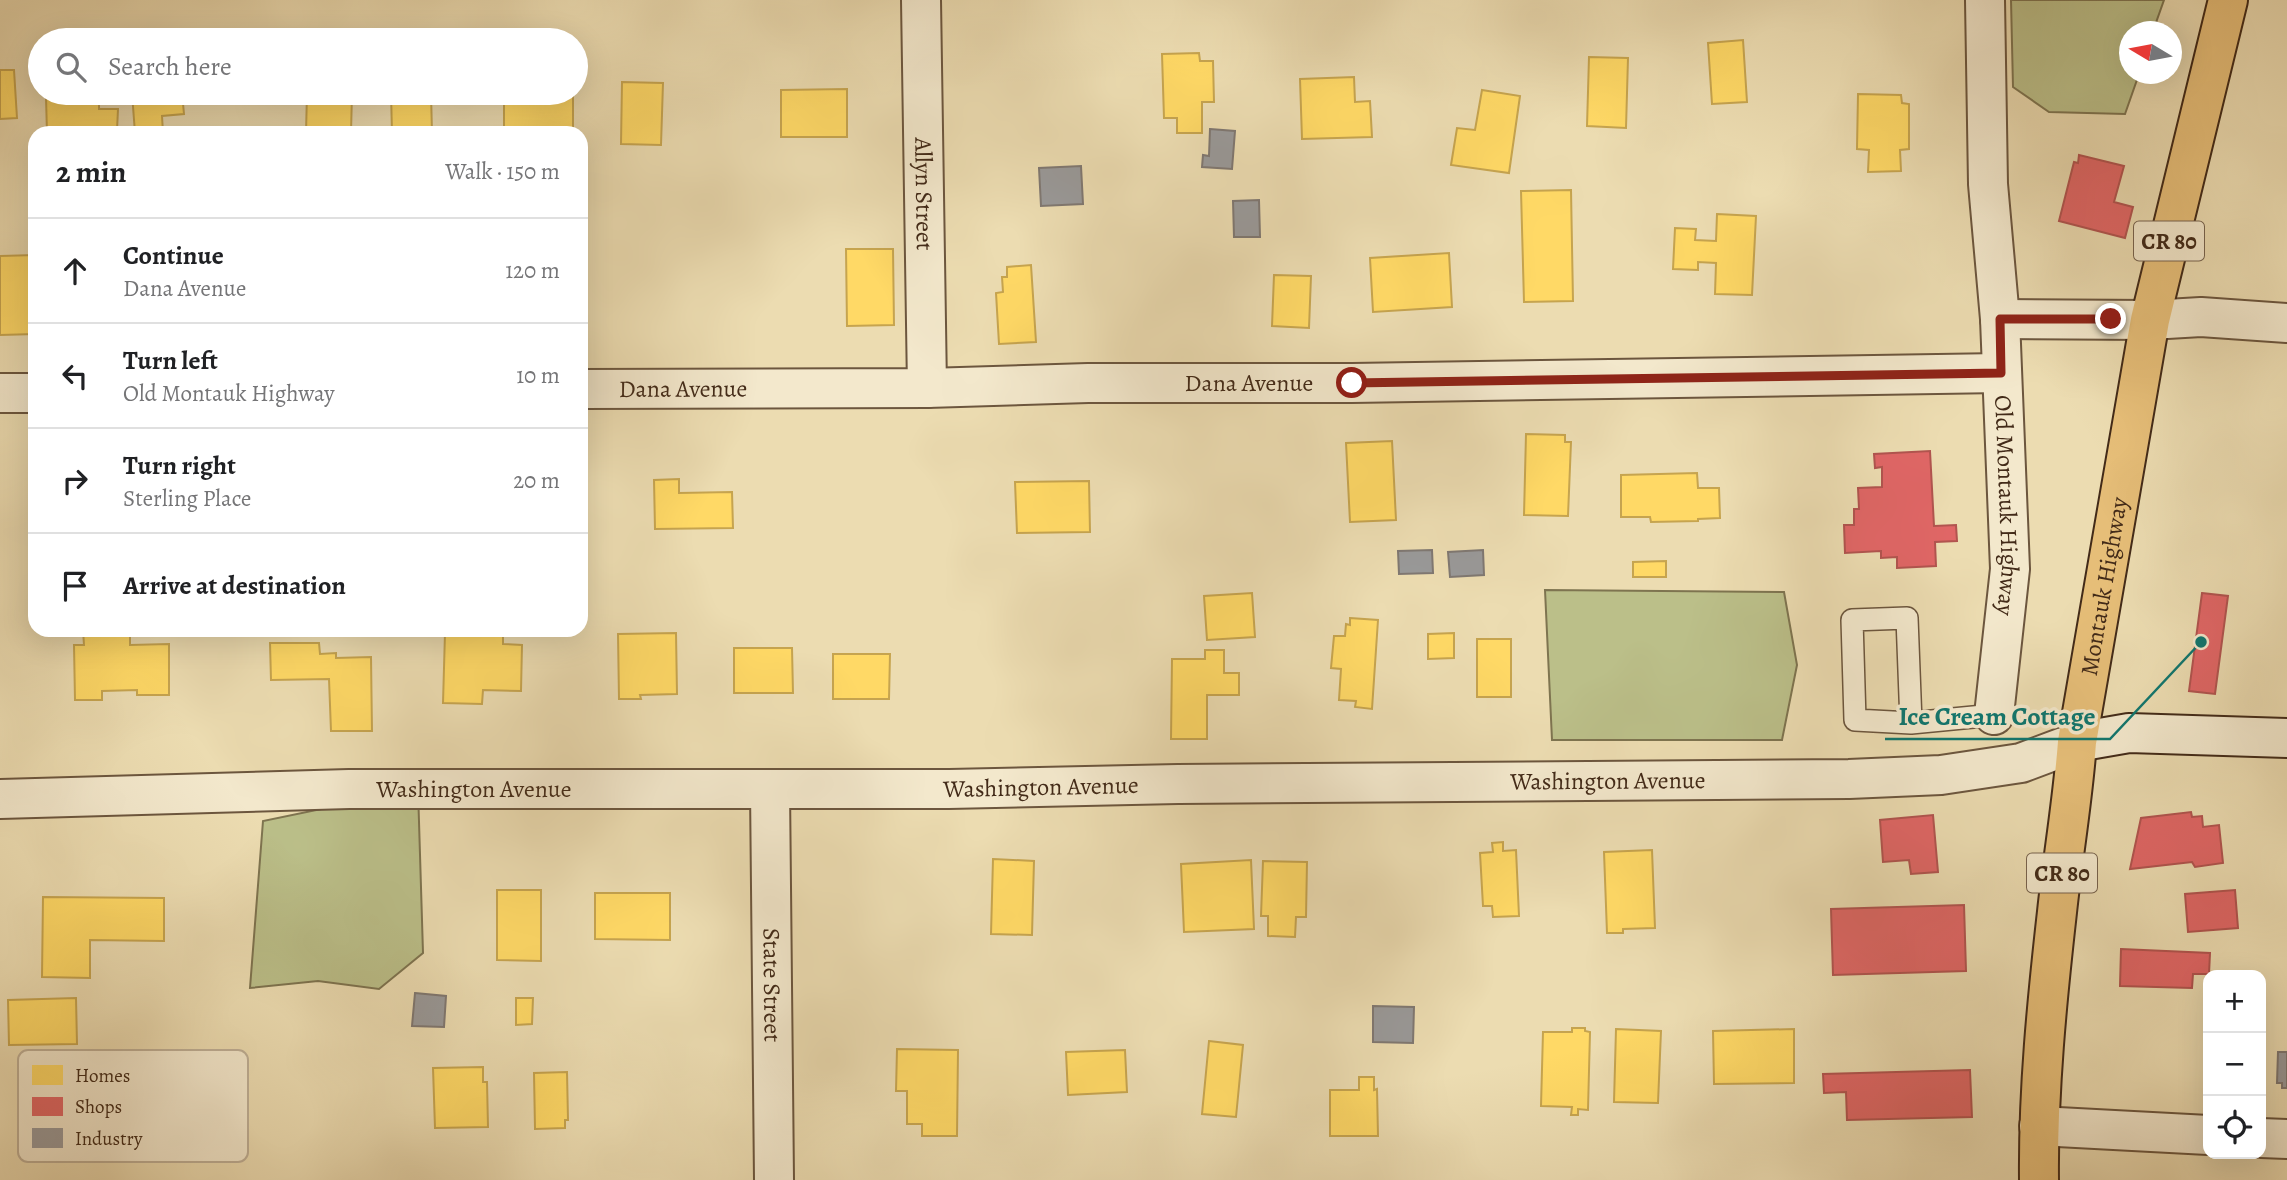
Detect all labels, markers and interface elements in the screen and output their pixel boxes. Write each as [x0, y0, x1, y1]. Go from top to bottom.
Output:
north arrow [2119, 21, 2182, 84]
search box [28, 28, 588, 105]
icon: search [52, 48, 90, 86]
text: Search here [108, 49, 232, 84]
street label: Allyn Street [907, 136, 941, 251]
text: 2 min [56, 152, 126, 192]
text: Walk · 150 m [445, 156, 560, 187]
road number: CR 80 [2134, 222, 2204, 260]
text: Continue [123, 238, 224, 273]
icon: ahead [56, 252, 94, 290]
text: 120 m [505, 255, 560, 286]
text: Dana Avenue [123, 273, 246, 304]
route end [2095, 303, 2126, 334]
text: Turn left [123, 343, 218, 378]
icon: left [56, 357, 94, 395]
text: 10 m [516, 360, 560, 391]
street label: Dana Avenue [1185, 367, 1313, 399]
route start [1336, 367, 1367, 398]
street label: Dana Avenue [619, 373, 747, 405]
text: Old Montauk Highway [123, 378, 335, 409]
street label: Old Montauk Highway [1987, 394, 2026, 617]
text: Turn right [123, 448, 236, 483]
icon: right [56, 462, 94, 500]
text: 20 m [513, 465, 560, 496]
text: Sterling Place [123, 483, 251, 514]
street label: Montauk Highway [2073, 494, 2135, 678]
icon: arrive [56, 567, 94, 605]
text: Arrive at destination [123, 568, 346, 603]
callout: Ice Cream Cottage [1885, 692, 2110, 739]
text: Ice Cream Cottage [1898, 699, 2096, 734]
street label: Washington Avenue [1509, 764, 1706, 798]
street label: Washington Avenue [942, 769, 1139, 805]
street label: Washington Avenue [375, 773, 572, 805]
road number: CR 80 [2027, 853, 2097, 892]
street label: State Street [755, 928, 789, 1042]
map controls [2203, 970, 2266, 1159]
button: + [2203, 970, 2266, 1033]
button: − [2203, 1033, 2266, 1096]
legend [18, 1050, 248, 1162]
text: Homes [75, 1063, 130, 1089]
text: Shops [75, 1094, 122, 1120]
button: locate [2203, 1096, 2266, 1159]
text: Industry [75, 1126, 143, 1152]

